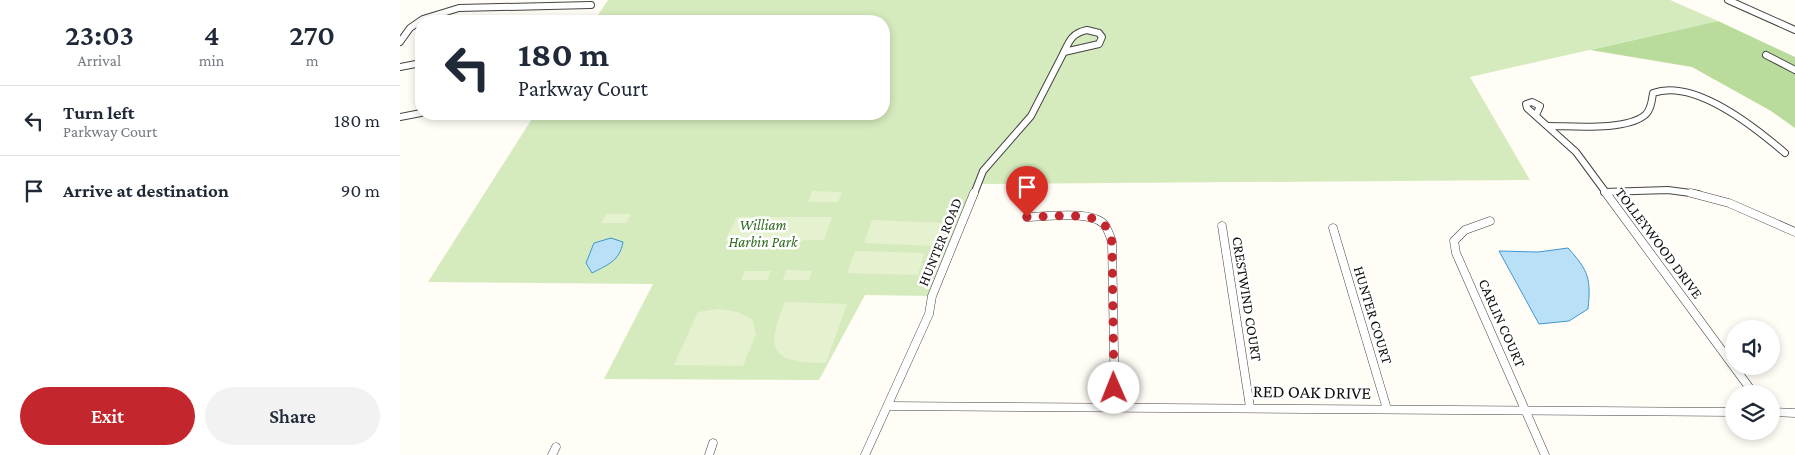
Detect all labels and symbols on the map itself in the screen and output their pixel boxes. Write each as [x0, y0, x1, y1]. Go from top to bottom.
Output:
pin [1006, 166, 1048, 217]
street label: TOLLEYWOOD DRIVE [1612, 184, 1706, 302]
street label: HUNTER ROAD [915, 196, 965, 288]
park label: William Harbin Park [728, 217, 799, 250]
street label: CRESTWIND COURT [1229, 235, 1265, 363]
street label: HUNTER COURT [1351, 264, 1395, 366]
street label: CARLIN COURT [1475, 276, 1529, 370]
position arrow [1087, 361, 1139, 413]
street label: RED OAK DRIVE [1253, 381, 1372, 403]

